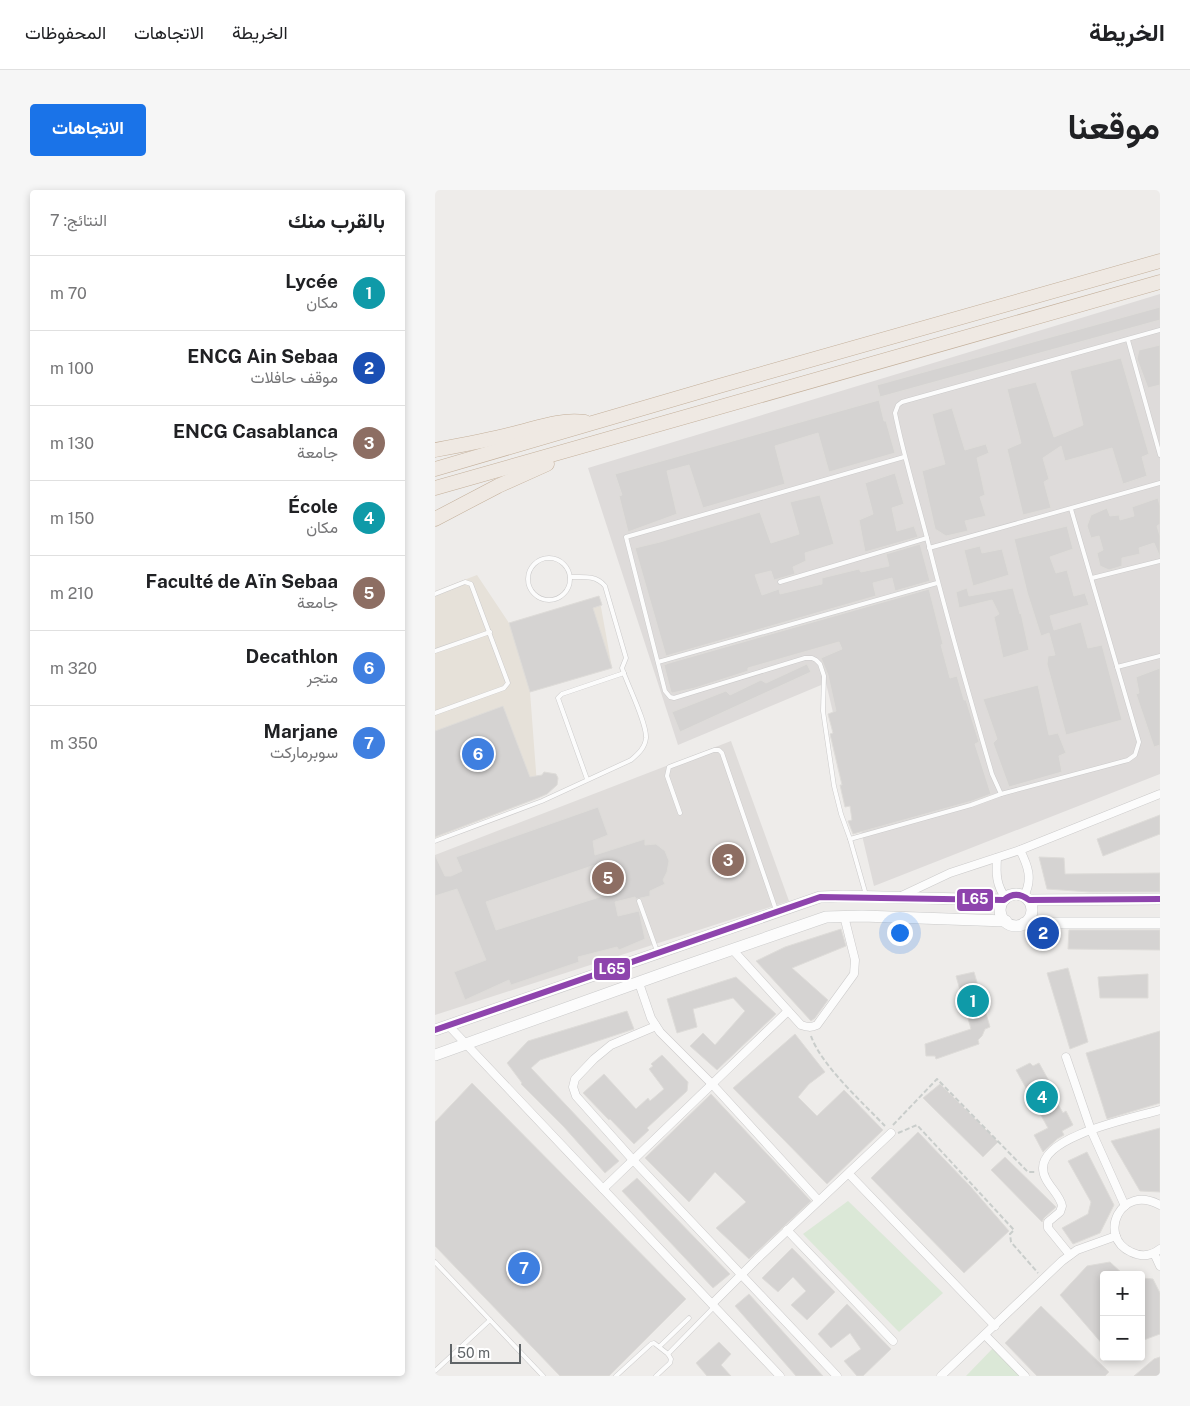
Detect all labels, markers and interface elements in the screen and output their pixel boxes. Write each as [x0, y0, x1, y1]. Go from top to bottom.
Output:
text: الخريطة [1089, 18, 1165, 46]
text: المحفوظات [25, 22, 106, 43]
text: الاتجاهات [134, 22, 204, 43]
text: الخريطة [232, 22, 288, 43]
button: الاتجاهات [30, 104, 146, 156]
text: موقعنا [1067, 106, 1160, 147]
text: بالقرب منك [288, 208, 385, 233]
text: النتائج: 7 [50, 211, 107, 230]
text: Lycée [285, 270, 338, 292]
text: 70 m [50, 284, 87, 303]
text: 1 [366, 284, 372, 303]
text: مكان [306, 293, 338, 312]
text: ENCG Ain Sebaa [187, 345, 338, 367]
text: 100 m [50, 359, 94, 378]
text: 2 [364, 359, 374, 378]
text: موقف حافلات [250, 368, 338, 387]
text: ENCG Casablanca [173, 420, 338, 442]
text: 130 m [50, 434, 94, 453]
text: 3 [364, 434, 374, 453]
text: جامعة [297, 443, 338, 462]
text: École [288, 495, 338, 517]
text: 150 m [50, 509, 94, 528]
text: 4 [364, 509, 374, 528]
text: مكان [306, 518, 338, 537]
text: Faculté de Aïn Sebaa [145, 570, 338, 592]
text: 210 m [50, 584, 94, 603]
text: 5 [364, 584, 374, 603]
text: جامعة [297, 593, 338, 612]
text: Decathlon [246, 645, 338, 667]
text: 320 m [50, 659, 97, 678]
text: 6 [364, 659, 374, 678]
text: متجر [307, 668, 338, 687]
text: Marjane [264, 720, 338, 742]
text: 350 m [50, 734, 98, 753]
text: 7 [364, 734, 374, 753]
pin: 6 [462, 735, 494, 773]
text: سوبرماركت [270, 743, 338, 762]
pin: 3 [712, 841, 744, 879]
pin: 5 [592, 859, 624, 897]
line badge: L65 [956, 888, 994, 912]
text: L65 [962, 891, 988, 907]
pin: 2 [1027, 914, 1059, 952]
your location [887, 920, 913, 946]
line badge: L65 [593, 957, 631, 981]
text: L65 [599, 961, 625, 977]
pin: 1 [957, 982, 989, 1020]
pin: 4 [1026, 1078, 1058, 1116]
pin: 7 [508, 1249, 540, 1287]
map controls [1100, 1271, 1145, 1361]
button: + [1100, 1271, 1145, 1316]
button: − [1100, 1316, 1145, 1361]
scale bar [450, 1341, 521, 1364]
text: 50 m [457, 1345, 490, 1361]

